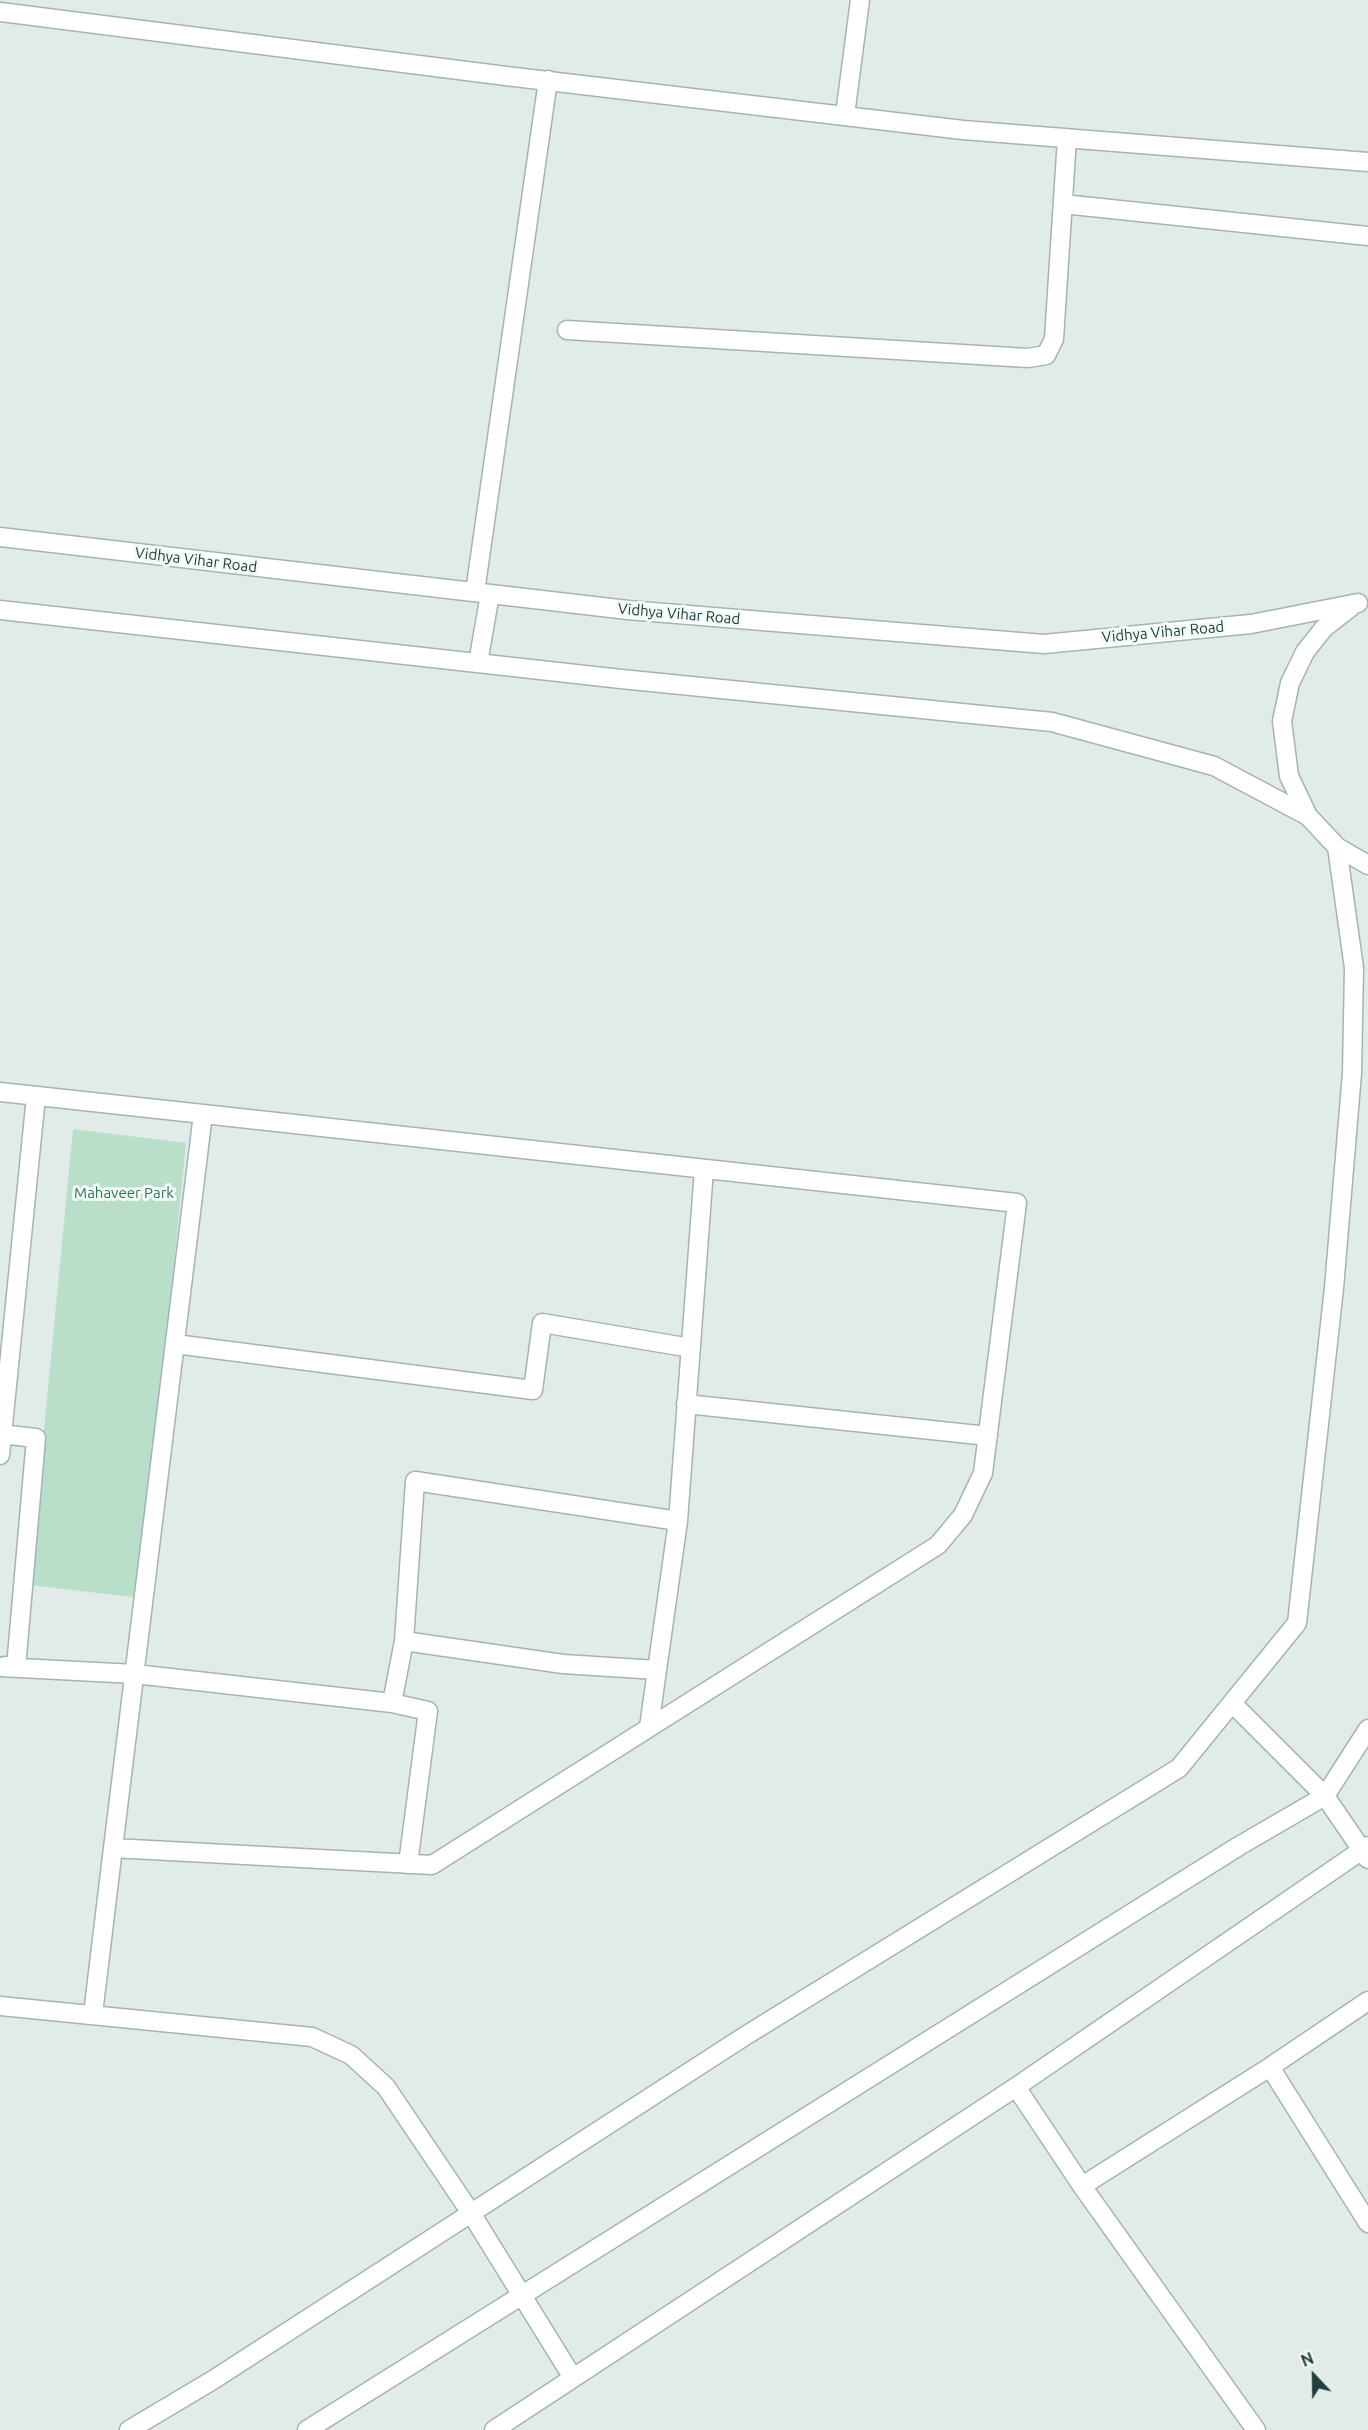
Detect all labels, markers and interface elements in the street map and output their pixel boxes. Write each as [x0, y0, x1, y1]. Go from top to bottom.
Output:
street label: Vidhya Vihar Road [134, 544, 258, 576]
street label: Vidhya Vihar Road [617, 600, 741, 628]
street label: Vidhya Vihar Road [1101, 618, 1225, 646]
park label: Mahaveer Park [74, 1184, 174, 1202]
north arrow [1284, 2346, 1344, 2406]
text: N [1298, 2349, 1316, 2370]

